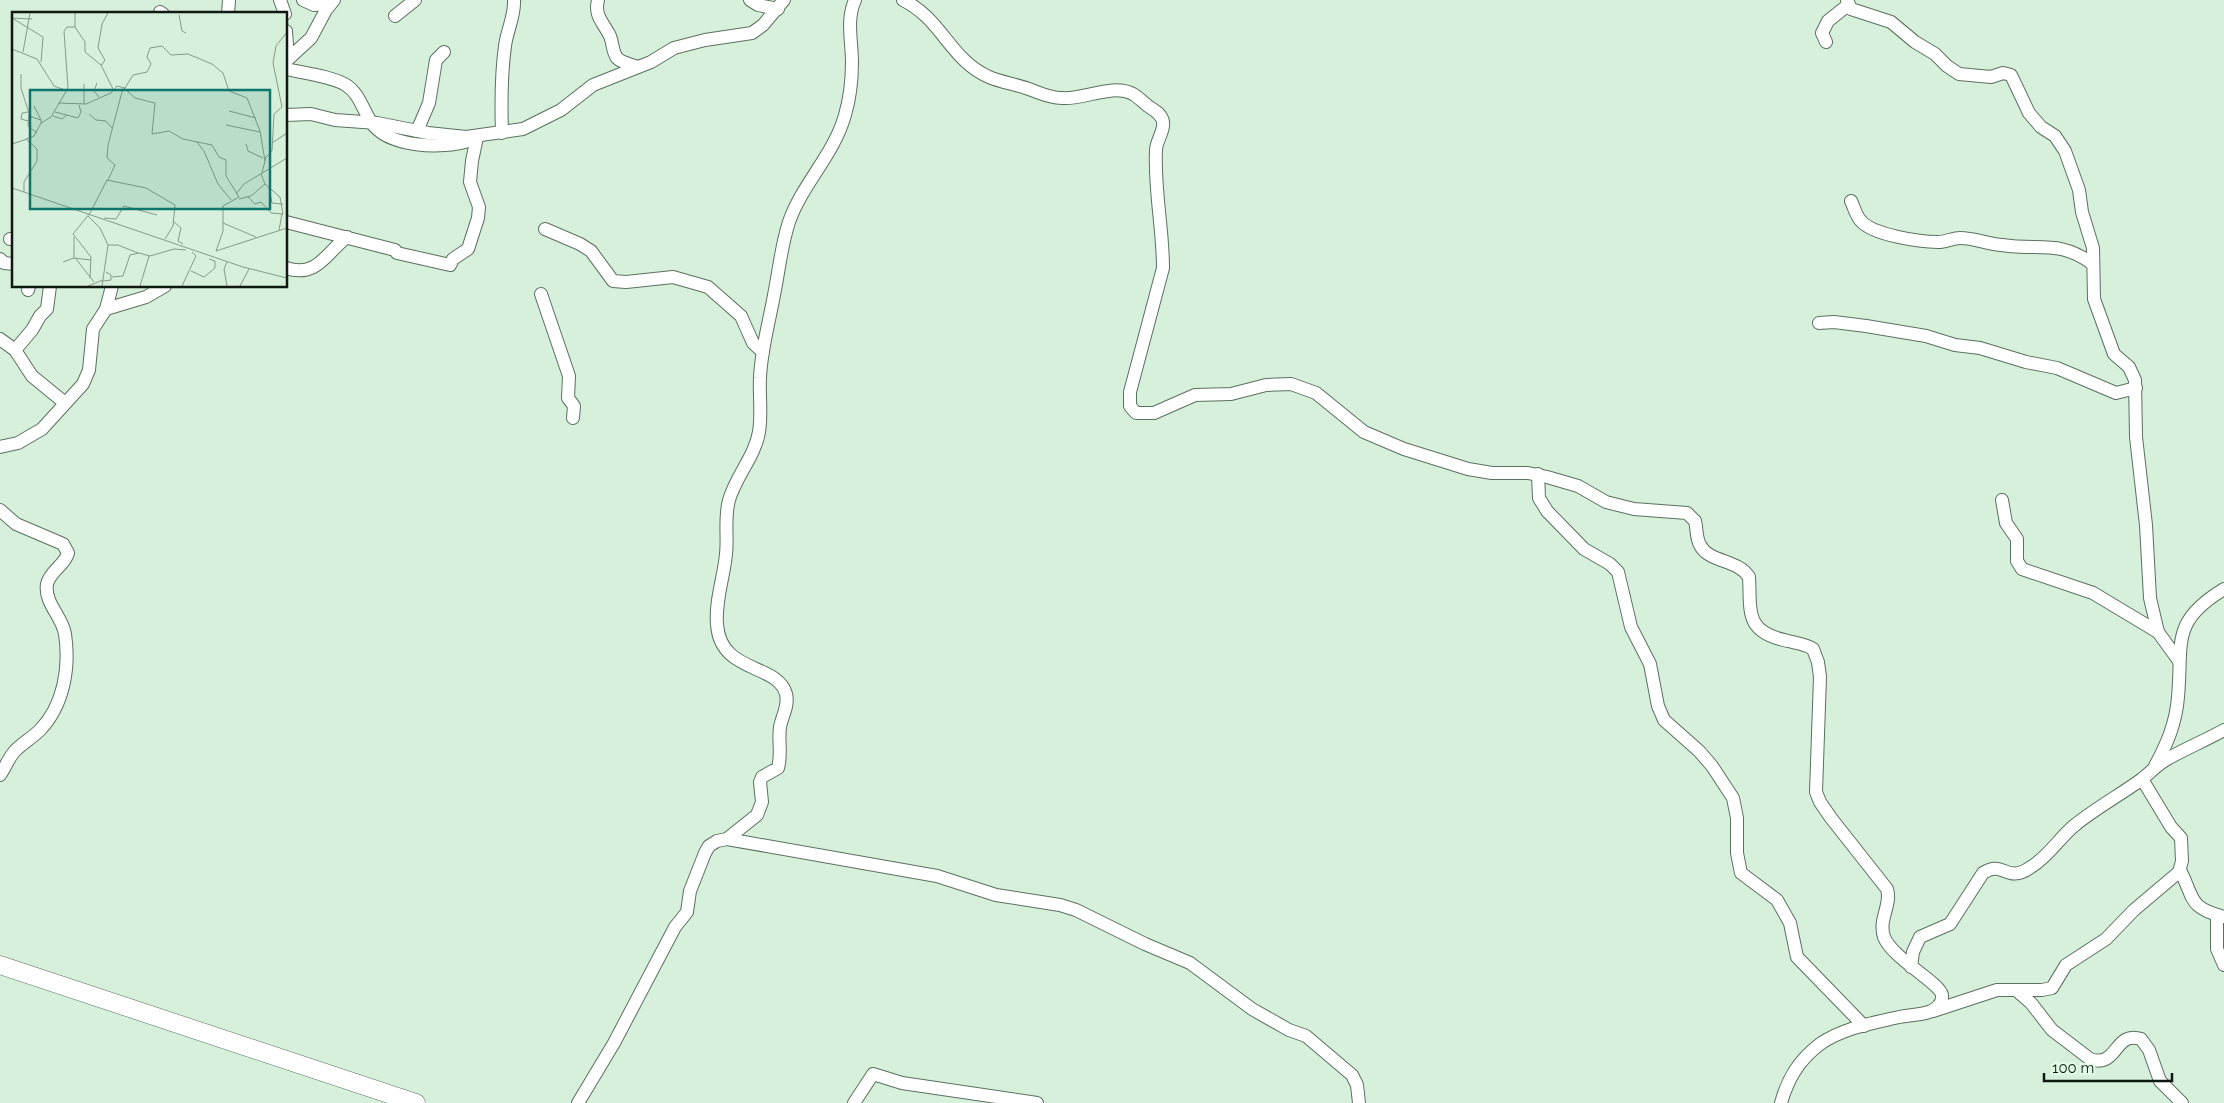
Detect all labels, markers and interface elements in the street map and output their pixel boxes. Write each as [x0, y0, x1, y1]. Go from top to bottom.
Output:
inset map [12, 12, 288, 288]
scale bar [2044, 1050, 2172, 1082]
text: 100 m [2052, 1059, 2094, 1077]

